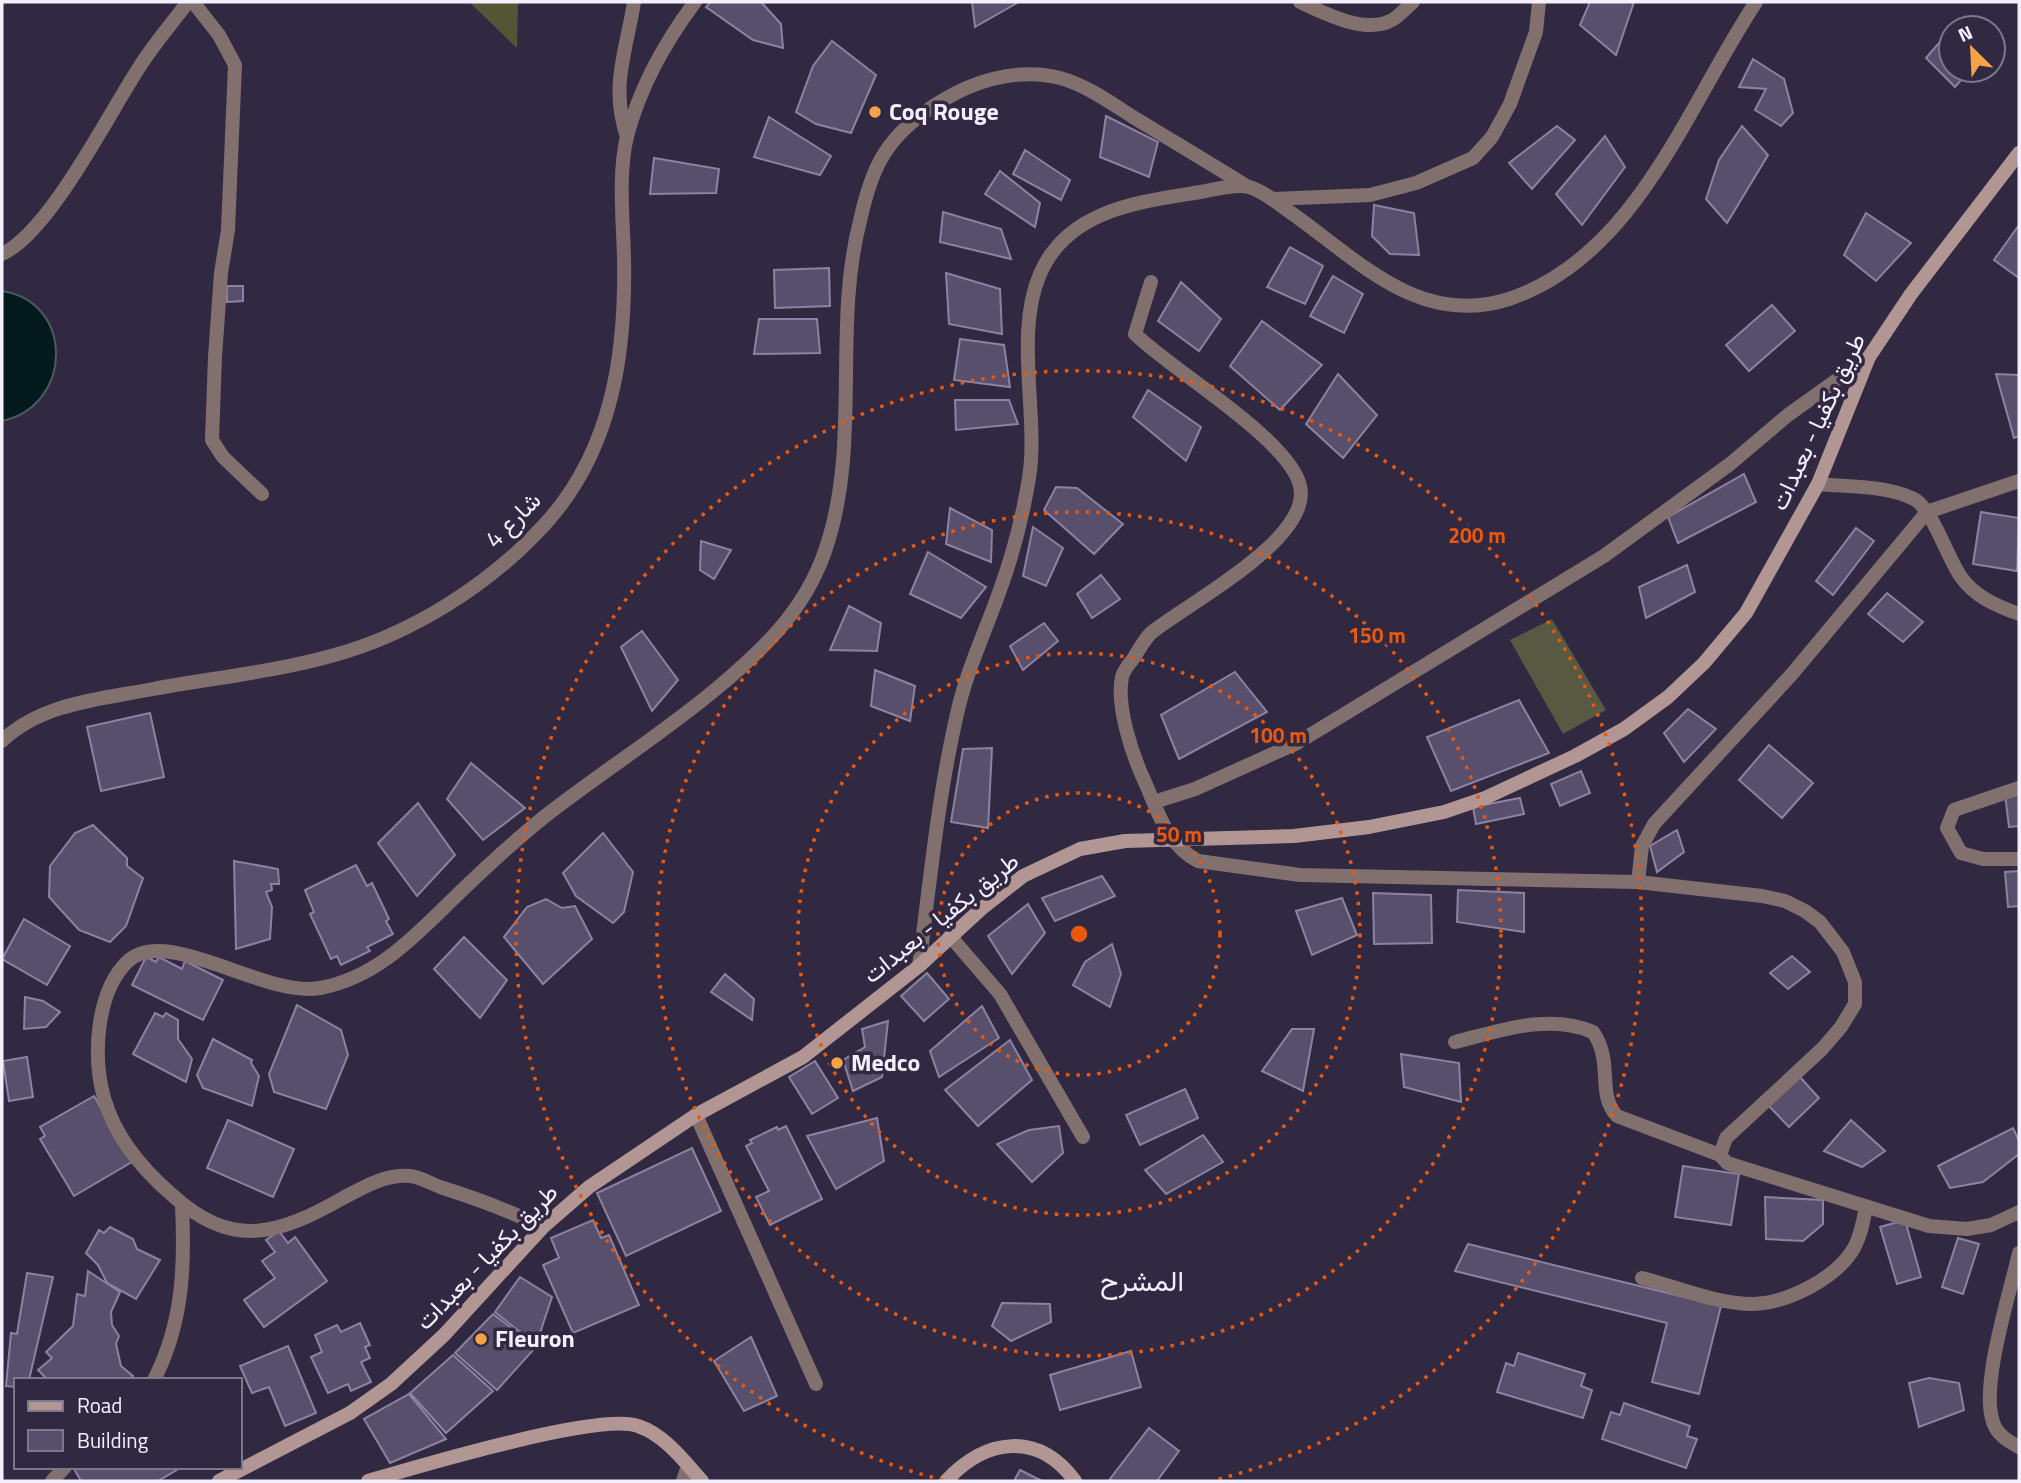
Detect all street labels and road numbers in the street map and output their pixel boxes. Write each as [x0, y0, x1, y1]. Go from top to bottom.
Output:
street label: طريق بكفيا - بعبدات [1760, 327, 1874, 516]
street label: شارع 4 [476, 483, 549, 556]
street label: طريق بكفيا - بعبدات [854, 843, 1026, 992]
street label: طريق بكفيا - بعبدات [407, 1175, 566, 1338]

